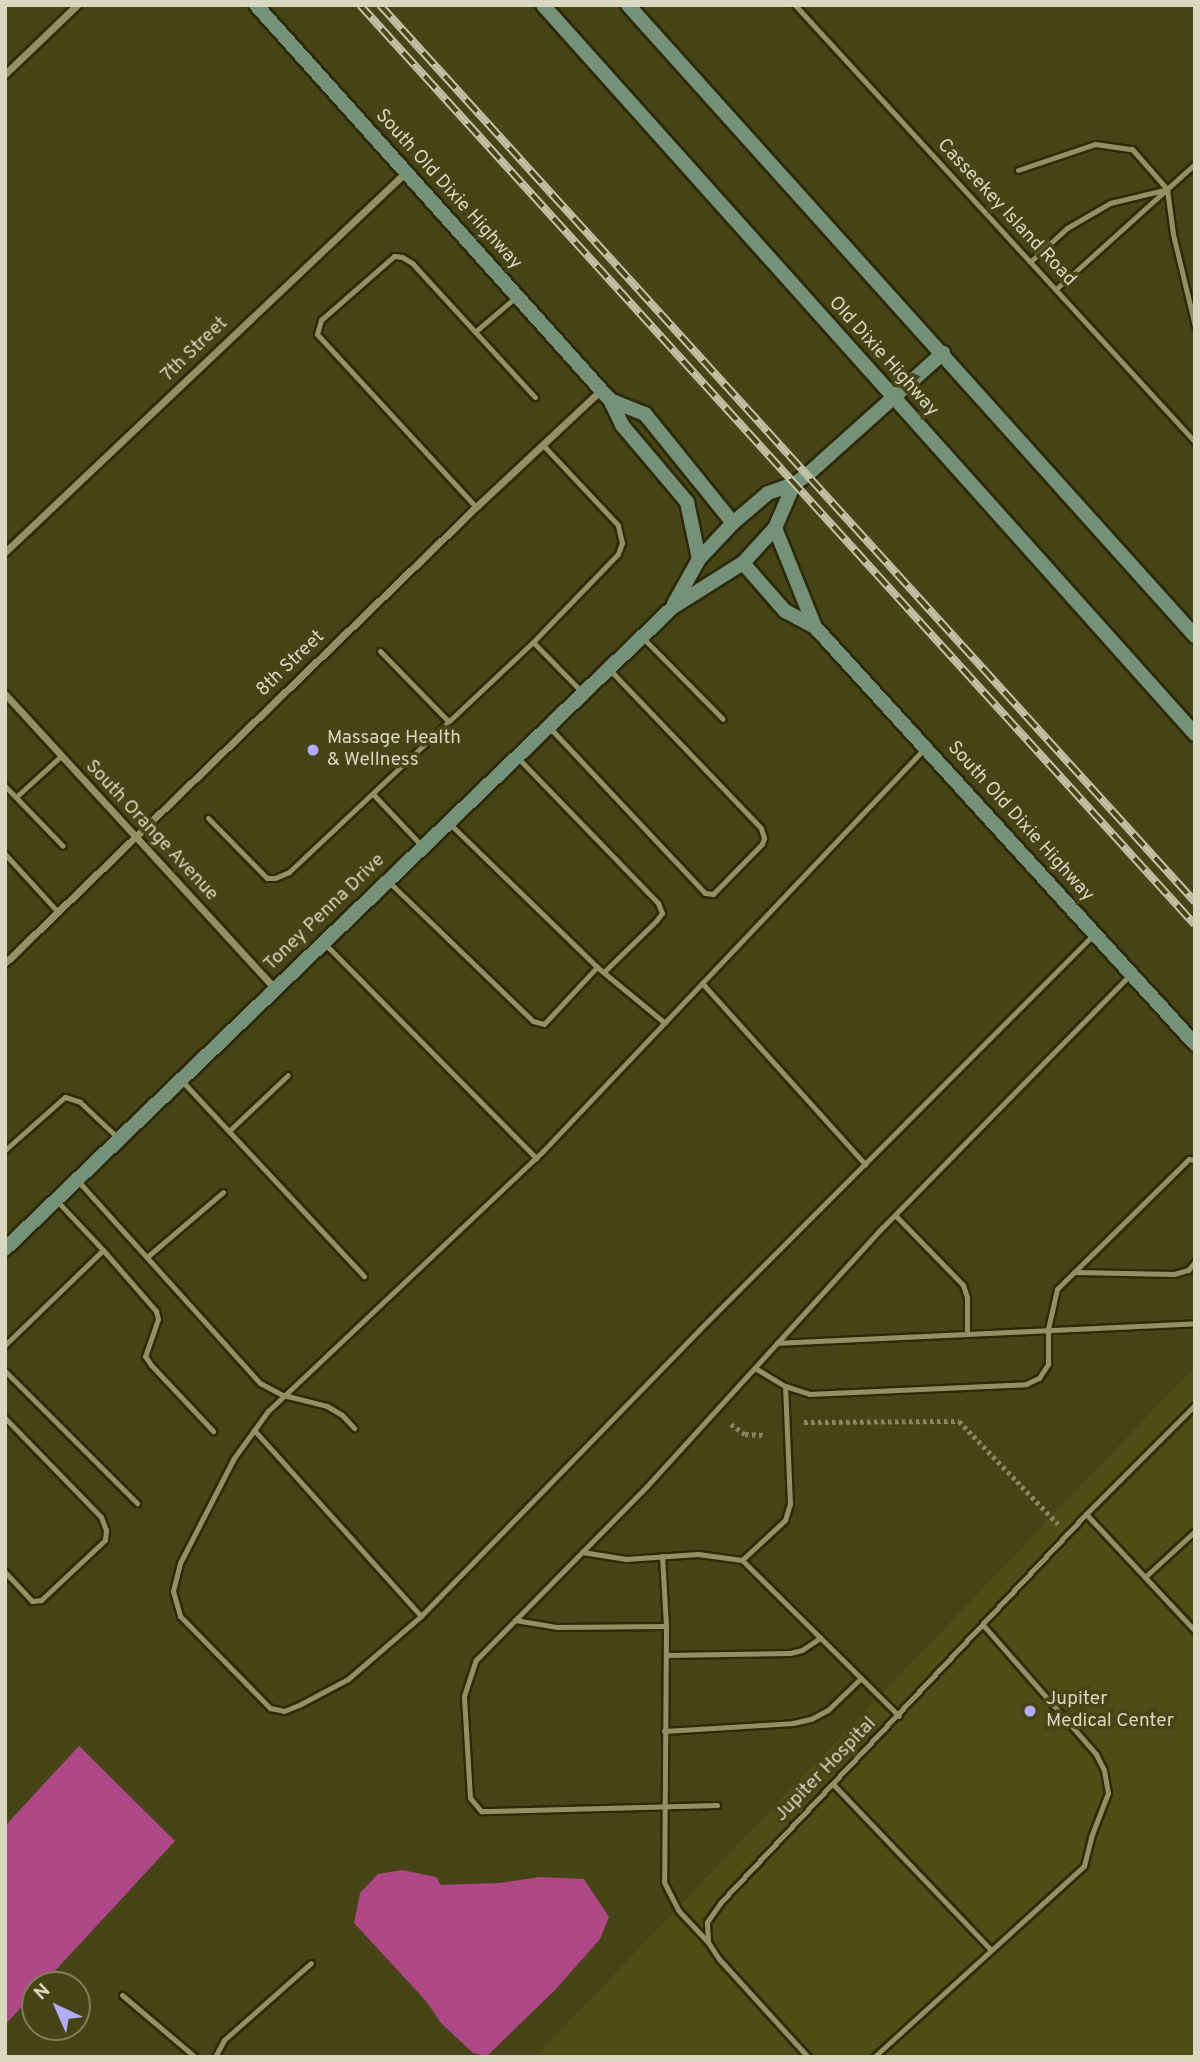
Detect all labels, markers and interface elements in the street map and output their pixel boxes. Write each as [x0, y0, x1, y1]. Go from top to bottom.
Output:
street label: South Old Dixie Highway [370, 105, 526, 275]
street label: Casseekey Island Road [932, 134, 1080, 292]
street label: Old Dixie Highway [823, 292, 943, 422]
street label: 7th Street [157, 313, 233, 387]
street label: 8th Street [252, 626, 330, 702]
place label: Massage Health & Wellness [327, 728, 461, 772]
street label: South Old Dixie Highway [942, 737, 1098, 907]
marker: Massage Health & Wellness [305, 742, 321, 758]
street label: South Orange Avenue [79, 755, 223, 907]
street label: Toney Penna Drive [260, 850, 390, 976]
place label: Jupiter Medical Center [1046, 1689, 1174, 1733]
marker: Jupiter Medical Center [1020, 1701, 1040, 1721]
street label: Jupiter Hospital [770, 1713, 882, 1827]
north arrow [21, 1971, 91, 2041]
text: N [30, 1979, 56, 2006]

